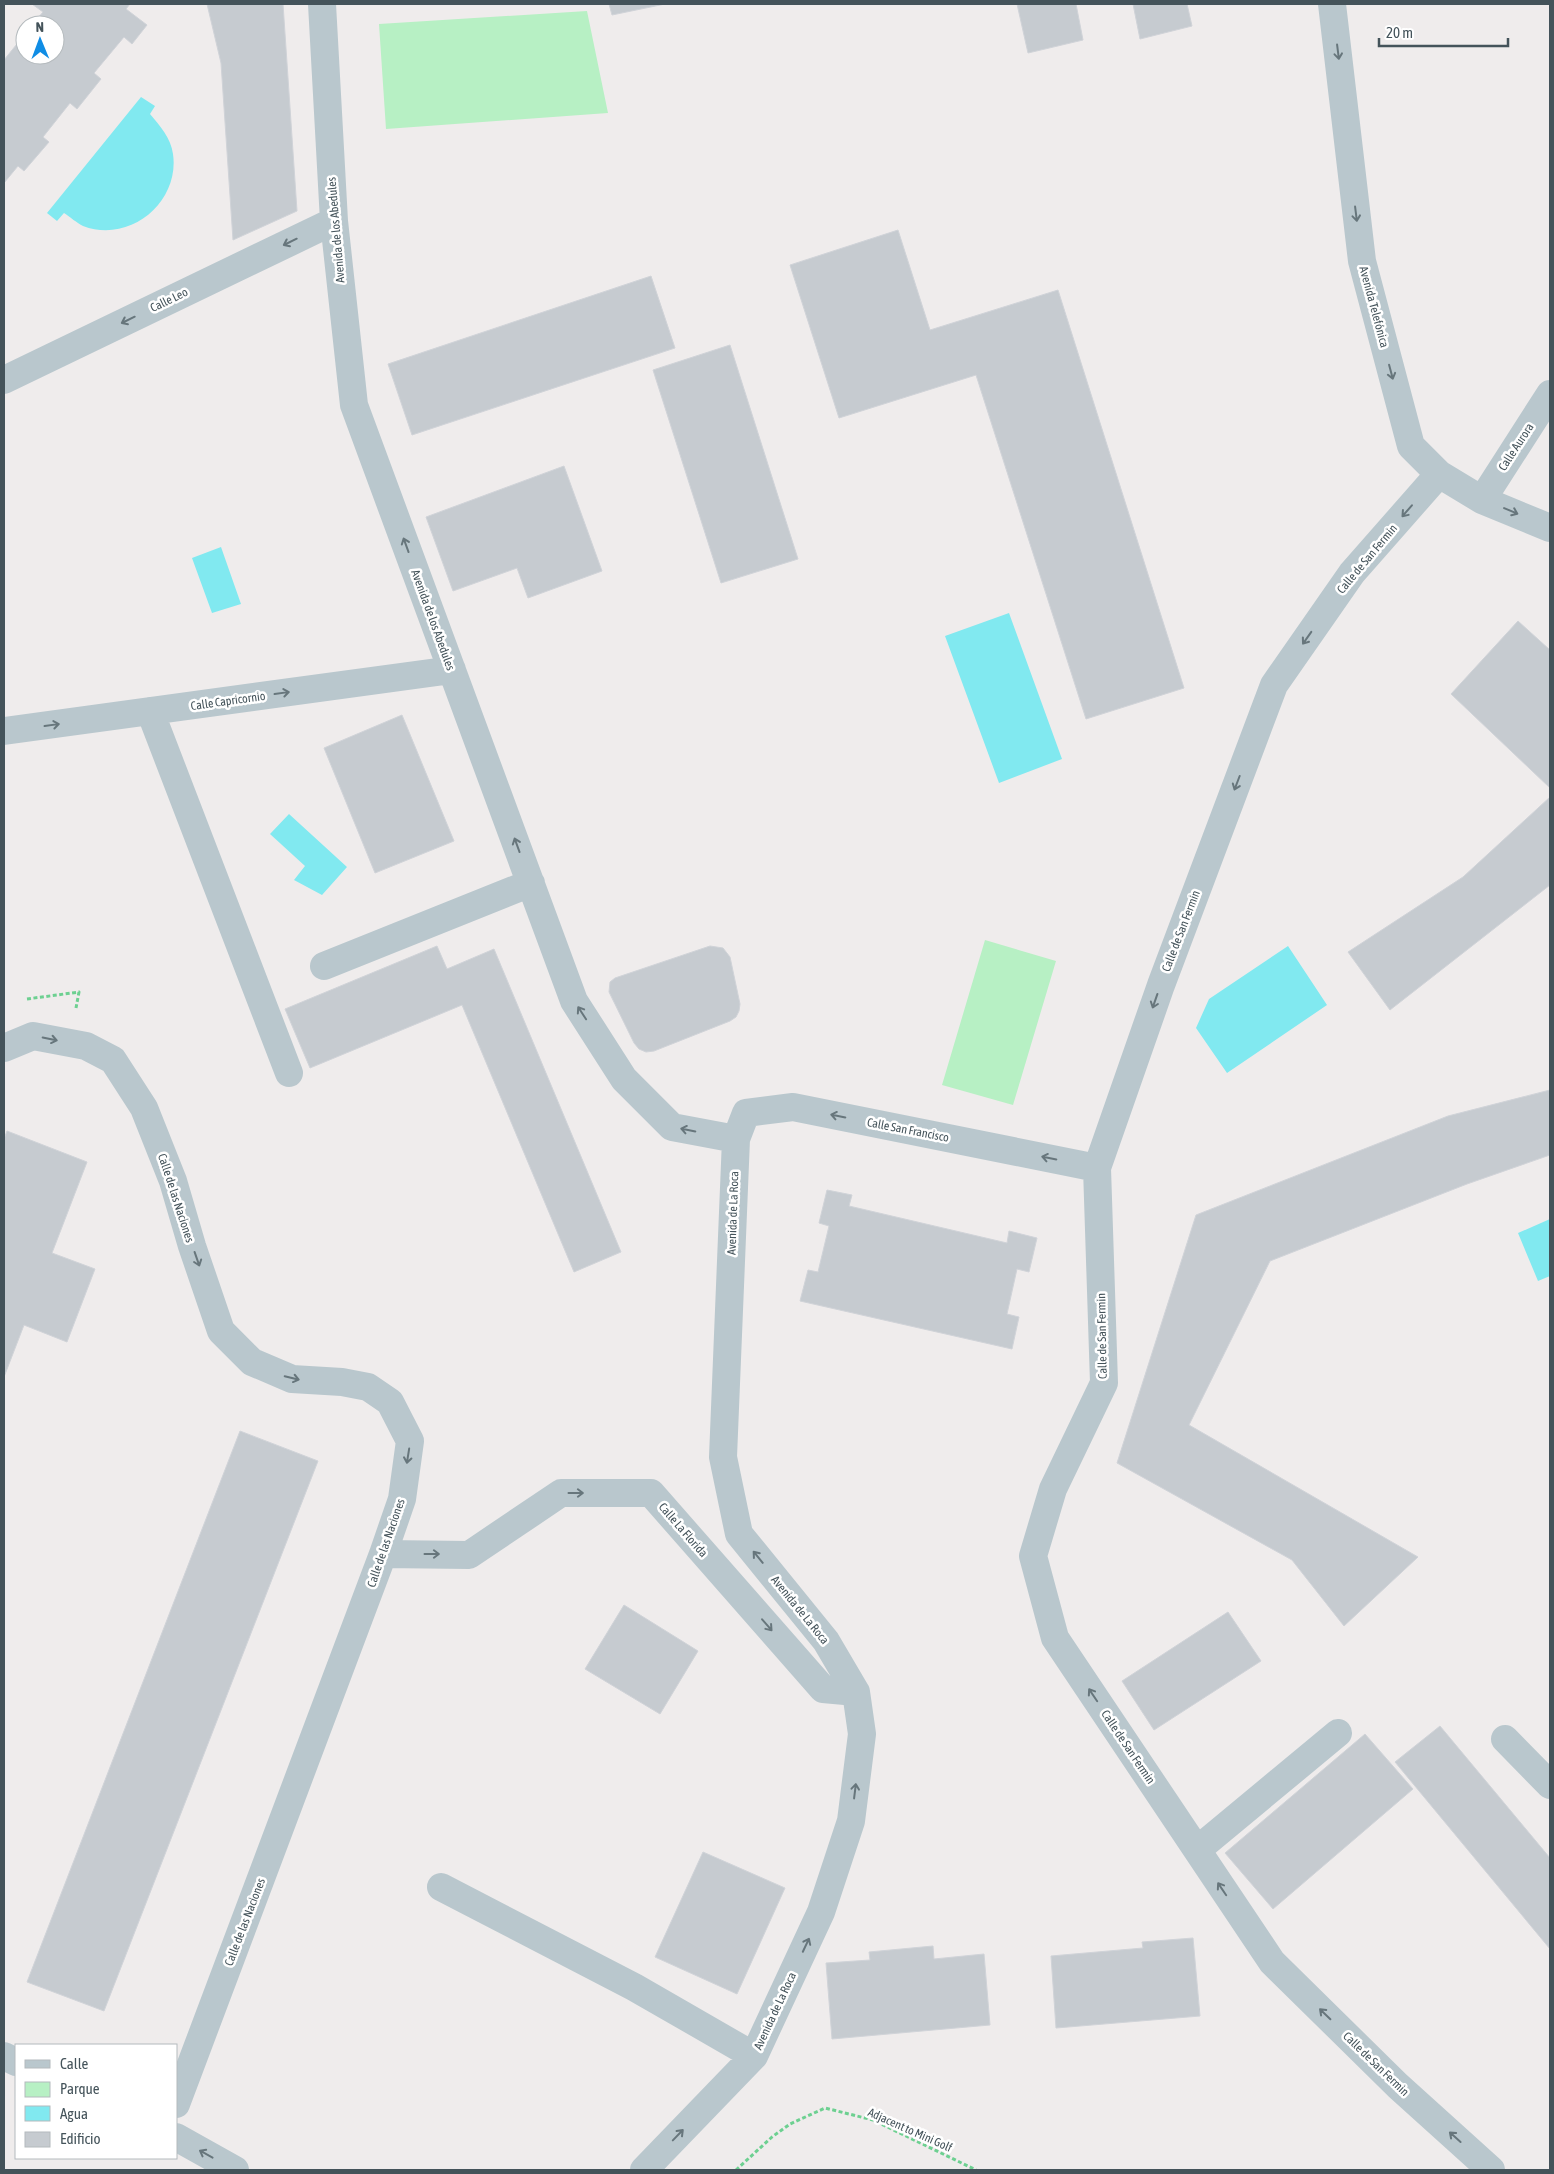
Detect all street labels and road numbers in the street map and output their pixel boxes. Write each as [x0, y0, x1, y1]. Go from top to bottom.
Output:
street label: Avenida de los Abedules [324, 176, 348, 284]
street label: Avenida Telefónica [1356, 265, 1392, 349]
street label: Calle Leo [148, 285, 190, 315]
street label: Calle Aurora [1495, 421, 1537, 473]
street label: Calle de San Fermin [1334, 522, 1400, 596]
street label: Avenida de los Abedules [408, 568, 458, 672]
street label: Calle Capricornio [190, 689, 267, 713]
street label: Calle de San Fermin [1159, 888, 1203, 974]
street label: Calle San Francisco [866, 1115, 951, 1145]
street label: Calle de las Naciones [155, 1152, 197, 1244]
street label: Avenida de La Roca [725, 1171, 741, 1255]
street label: Calle de San Fermin [1094, 1293, 1110, 1379]
street label: Calle de las Naciones [364, 1497, 408, 1589]
street label: Calle La Florida [656, 1500, 710, 1560]
street label: Avenida de La Roca [768, 1573, 832, 1647]
street label: Calle de San Fermin [1098, 1707, 1158, 1787]
street label: Calle de las Naciones [222, 1876, 268, 1968]
street label: Avenida de La Roca [751, 1970, 799, 2052]
street label: Calle de San Fermin [1340, 2029, 1412, 2099]
street label: Adjacent to Mini Golf [866, 2105, 955, 2155]

